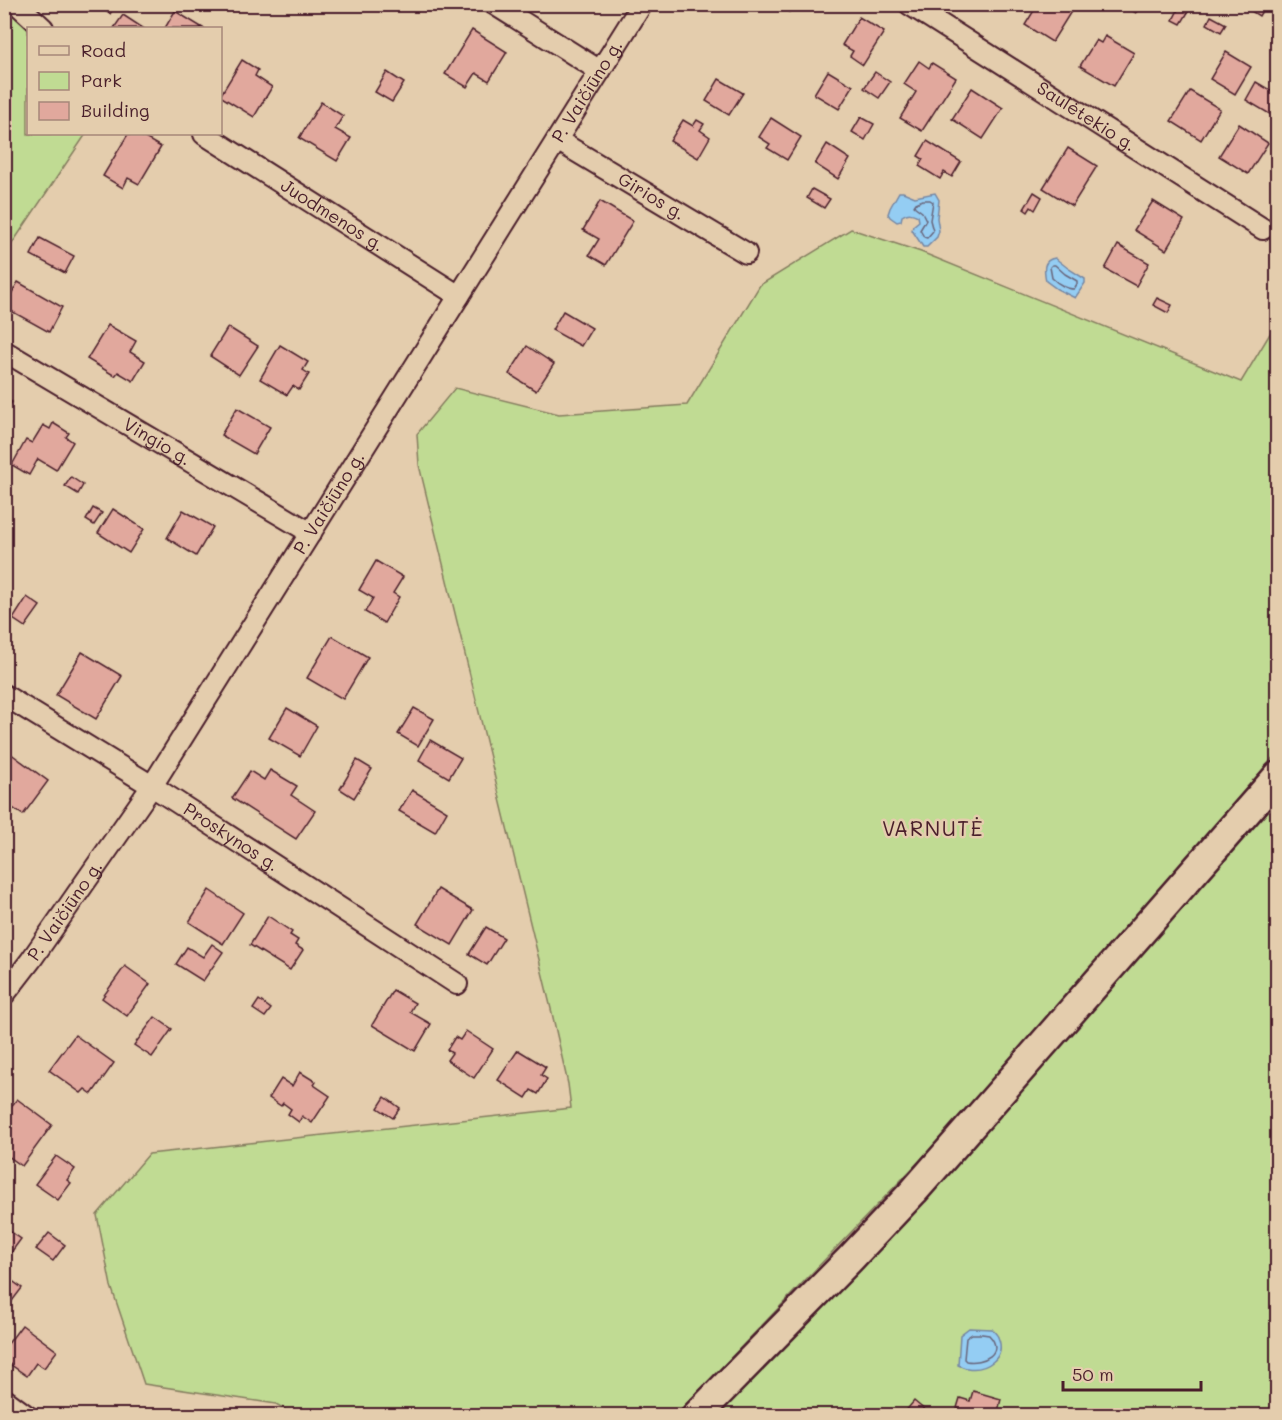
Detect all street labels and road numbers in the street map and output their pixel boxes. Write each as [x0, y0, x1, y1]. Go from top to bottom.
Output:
street label: P. Vaičiūno g. [545, 35, 628, 147]
street label: Saulėtekio g. [1033, 75, 1141, 156]
street label: Girios g. [614, 166, 690, 225]
street label: Juodmenos g. [276, 173, 389, 257]
street label: Vingio g. [119, 411, 196, 470]
street label: P. Vaičiūno g. [287, 447, 370, 558]
street label: Proskynos g. [179, 797, 284, 876]
street label: P. Vaičiūno g. [21, 856, 108, 965]

